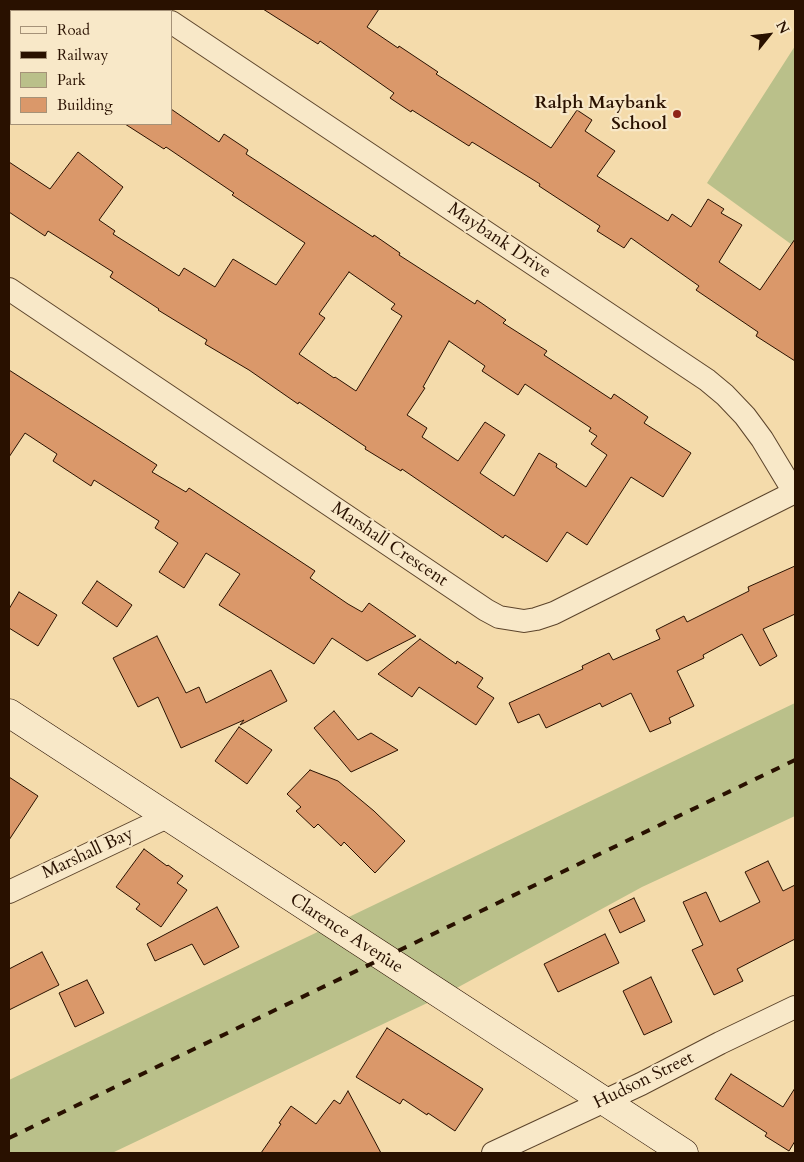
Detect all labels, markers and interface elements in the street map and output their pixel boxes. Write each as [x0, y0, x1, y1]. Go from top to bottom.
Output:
legend [10, 10, 172, 125]
north arrow [744, 10, 794, 60]
text: N [771, 18, 794, 37]
text: Road [57, 20, 90, 40]
text: Railway [57, 45, 108, 65]
text: Park [57, 70, 86, 90]
place label: Ralph Maybank School [535, 93, 667, 136]
text: Building [57, 95, 113, 115]
marker: Ralph Maybank School [671, 108, 683, 120]
street label: Maybank Drive [443, 199, 555, 283]
street label: Marshall Crescent [327, 498, 451, 592]
street label: Marshall Bay [39, 823, 137, 885]
street label: Clarence Avenue [285, 889, 407, 979]
street label: Hudson Street [590, 1047, 698, 1115]

